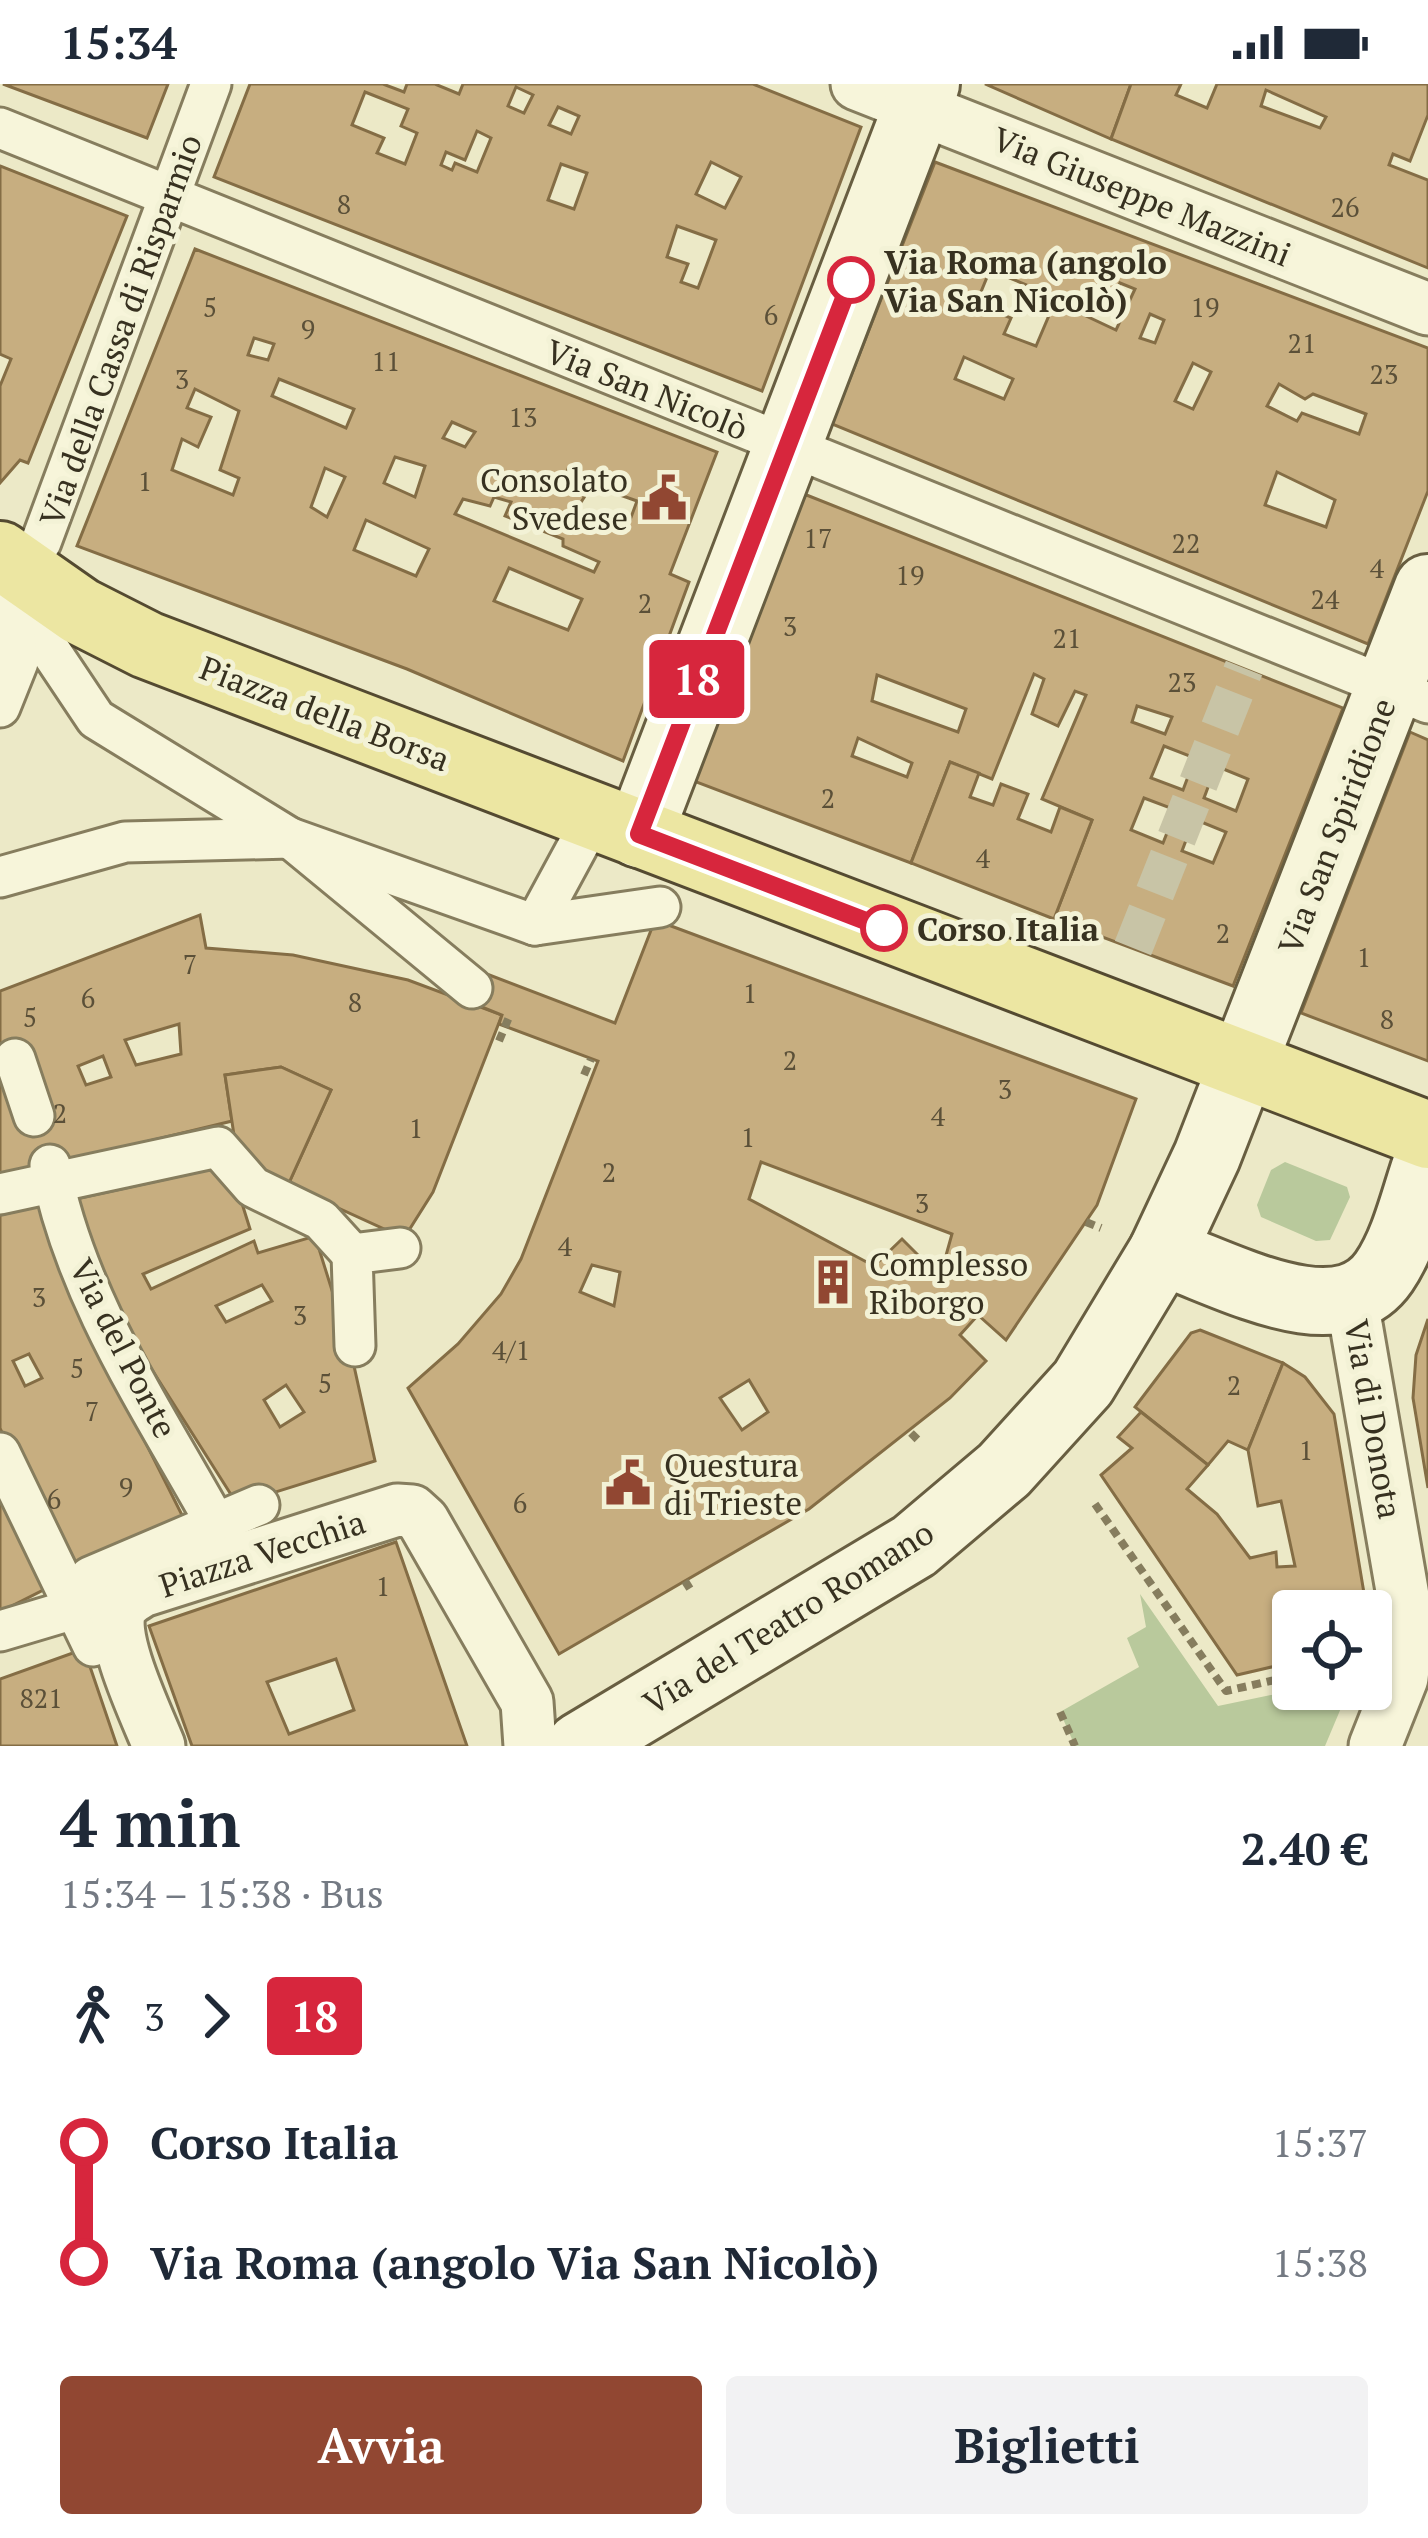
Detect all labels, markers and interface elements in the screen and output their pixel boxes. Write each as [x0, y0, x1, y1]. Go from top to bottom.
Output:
text: 15:34 [60, 12, 177, 72]
street label: Via Giuseppe Mazzini [987, 117, 1297, 275]
street label: Via della Cassa di Risparmio [29, 128, 211, 532]
house number: 8 [337, 186, 351, 222]
house number: 26 [1331, 189, 1359, 225]
place label: Via Roma (angolo Via San Nicolò) [884, 240, 1167, 321]
marker: Via Roma (angolo Via San Nicolò) [829, 258, 873, 302]
house number: 5 [203, 289, 217, 325]
house number: 19 [1191, 289, 1219, 325]
house number: 6 [764, 297, 778, 333]
house number: 9 [301, 311, 315, 347]
house number: 21 [1288, 325, 1316, 361]
street label: Via San Nicolò [540, 329, 754, 449]
house number: 11 [372, 343, 400, 379]
house number: 23 [1370, 356, 1398, 392]
house number: 3 [175, 361, 189, 397]
house number: 13 [509, 399, 537, 435]
place label: Consolato Svedese [480, 458, 628, 539]
house number: 1 [138, 463, 152, 499]
public building icon: Consolato Svedese [639, 473, 689, 523]
house number: 17 [804, 520, 832, 556]
house number: 22 [1172, 525, 1200, 561]
house number: 4 [1370, 550, 1385, 586]
house number: 19 [896, 557, 924, 593]
house number: 24 [1311, 581, 1340, 617]
house number: 2 [638, 585, 652, 621]
house number: 3 [783, 608, 797, 644]
house number: 21 [1053, 620, 1081, 656]
line badge: 18 [643, 640, 751, 718]
street label: Piazza della Borsa [194, 646, 456, 780]
text: 18 [673, 651, 721, 707]
house number: 23 [1168, 664, 1196, 700]
street label: Via San Spiridione [1267, 692, 1405, 960]
house number: 2 [821, 780, 835, 816]
house number: 4 [976, 840, 991, 876]
marker: Corso Italia [862, 906, 906, 950]
place label: Corso Italia [917, 907, 1099, 950]
house number: 2 [1216, 915, 1230, 951]
house number: 1 [1357, 939, 1371, 975]
house number: 7 [183, 946, 197, 982]
house number: 1 [743, 975, 757, 1011]
house number: 6 [81, 980, 95, 1016]
house number: 8 [348, 984, 362, 1020]
house number: 5 [23, 999, 37, 1035]
house number: 8 [1380, 1001, 1394, 1037]
house number: 2 [783, 1042, 797, 1078]
house number: 3 [998, 1071, 1012, 1107]
house number: 2 [53, 1095, 67, 1131]
house number: 4 [931, 1098, 946, 1134]
house number: 1 [409, 1110, 423, 1146]
house number: 1 [741, 1119, 755, 1155]
house number: 2 [602, 1154, 616, 1190]
house number: 3 [915, 1185, 929, 1221]
house number: 4 [558, 1228, 573, 1264]
place label: Complesso Riborgo [869, 1242, 1028, 1323]
street label: Via del Ponte [60, 1251, 188, 1445]
building icon: Complesso Riborgo [808, 1257, 858, 1307]
house number: 3 [32, 1279, 46, 1315]
house number: 3 [293, 1297, 307, 1333]
street label: Via di Donota [1335, 1316, 1413, 1522]
house number: 4/1 [492, 1332, 530, 1368]
house number: 5 [70, 1350, 84, 1386]
house number: 5 [318, 1365, 332, 1401]
house number: 2 [1227, 1367, 1241, 1403]
house number: 7 [85, 1393, 99, 1429]
house number: 1 [1299, 1432, 1313, 1468]
place label: Questura di Trieste [664, 1443, 802, 1524]
public building icon: Questura di Trieste [603, 1458, 653, 1508]
house number: 9 [119, 1469, 133, 1505]
house number: 6 [47, 1481, 61, 1517]
house number: 6 [513, 1485, 527, 1521]
street label: Piazza Vecchia [154, 1500, 370, 1606]
street label: Via del Teatro Romano [635, 1510, 941, 1724]
house number: 1 [376, 1568, 390, 1604]
map controls [1272, 1590, 1392, 1710]
button: locate [1272, 1590, 1392, 1710]
house number: 821 [19, 1680, 63, 1716]
text: 4 min [60, 1778, 241, 1866]
text: 2.40 € [1241, 1818, 1368, 1878]
text: 15:34 – 15:38 · Bus [60, 1867, 384, 1919]
icon: walk [60, 1983, 126, 2049]
icon: forward [183, 1983, 249, 2049]
text: 18 [291, 1988, 338, 2044]
text: 3 [144, 1990, 165, 2042]
text: Corso Italia [150, 2112, 398, 2172]
text: 15:37 [1272, 2116, 1368, 2168]
text: Via Roma (angolo Via San Nicolò) [150, 2232, 879, 2292]
text: 15:38 [1272, 2236, 1368, 2288]
button: Avvia [60, 2376, 702, 2514]
button: Biglietti [726, 2376, 1368, 2514]

